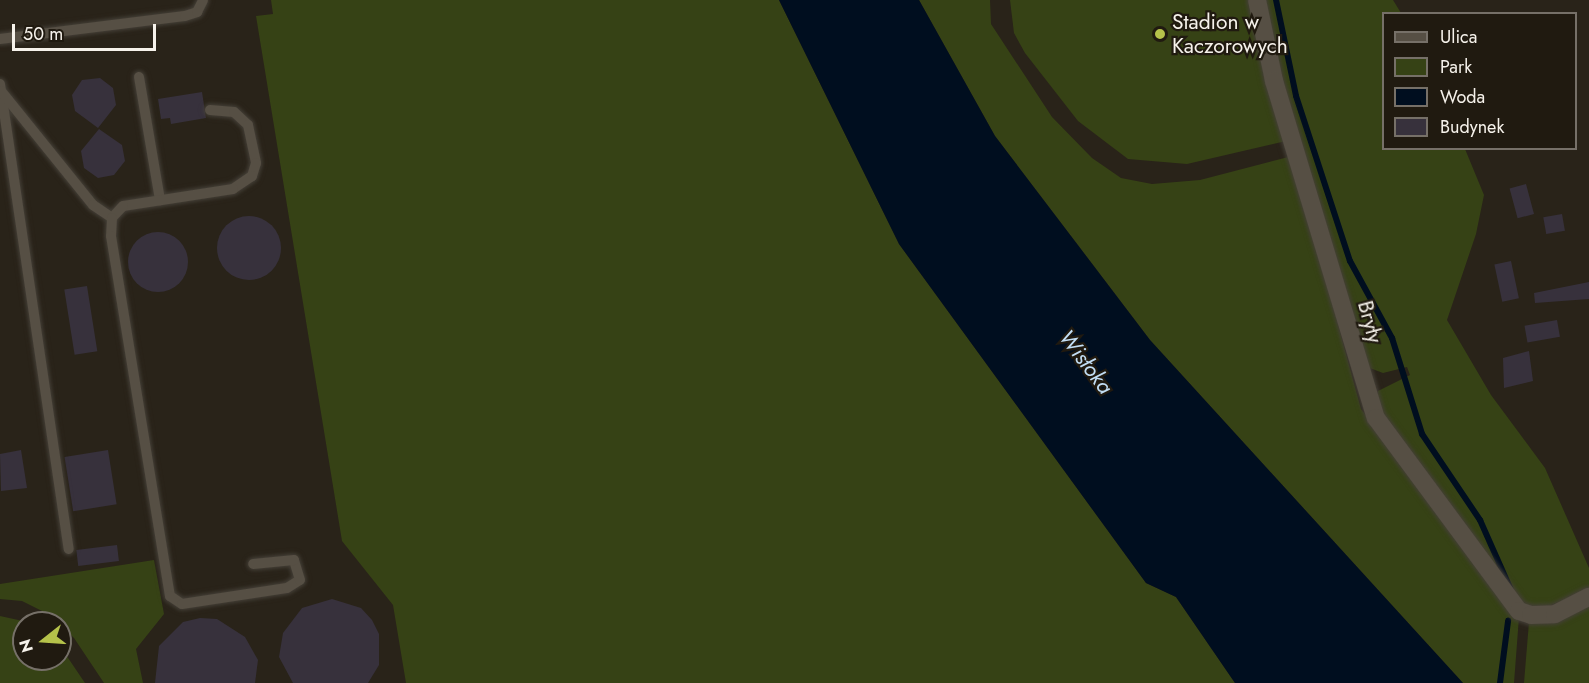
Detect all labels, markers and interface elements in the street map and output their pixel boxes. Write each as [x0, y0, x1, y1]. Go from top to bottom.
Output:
place label: Stadion w Kaczorowych [1172, 9, 1288, 59]
scale bar [15, 12, 159, 50]
legend [1382, 12, 1577, 150]
text: 50 m [23, 21, 63, 47]
text: Ulica [1440, 24, 1477, 50]
marker: Stadion w Kaczorowych [1153, 27, 1167, 41]
text: Park [1440, 54, 1472, 80]
text: Woda [1440, 84, 1485, 110]
text: Budynek [1440, 114, 1504, 140]
street label: Bryły [1352, 298, 1388, 346]
water label: Wisłoka [1053, 325, 1119, 399]
north arrow [12, 611, 72, 671]
text: N [13, 636, 39, 655]

